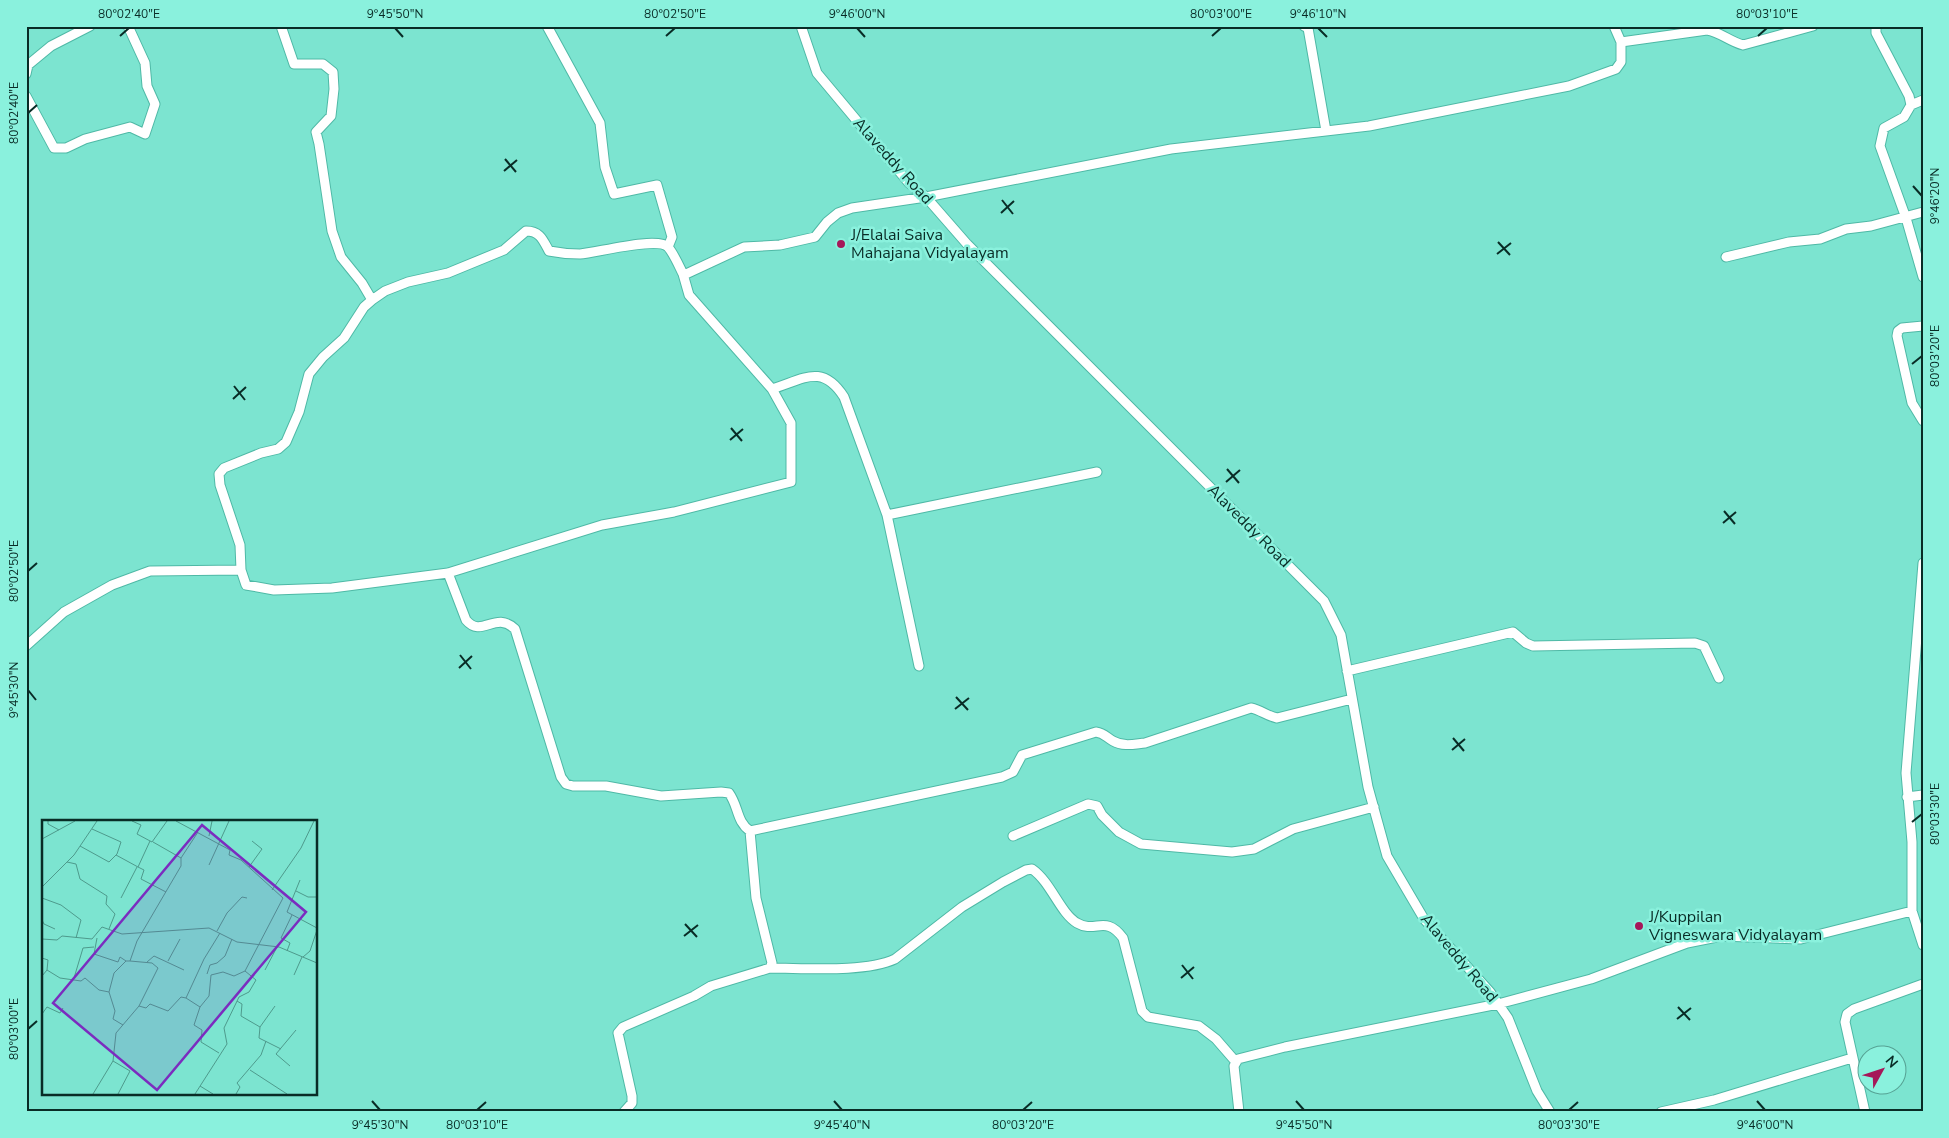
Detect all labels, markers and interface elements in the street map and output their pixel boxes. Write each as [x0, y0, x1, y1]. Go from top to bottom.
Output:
text: 80°02'40"E [98, 6, 160, 22]
text: 9°45'50"N [367, 6, 423, 22]
text: 80°02'50"E [644, 6, 706, 22]
text: 9°46'00"N [829, 6, 885, 22]
text: 80°03'00"E [1190, 6, 1252, 22]
text: 9°46'10"N [1290, 6, 1346, 22]
text: 80°03'10"E [1736, 6, 1798, 22]
text: 80°02'40"E [6, 82, 22, 144]
street label: Alaveddy Road [848, 113, 938, 209]
text: 9°46'20"N [1927, 168, 1943, 224]
place label: J/Elalai Saiva Mahajana Vidyalayam [850, 224, 1009, 264]
marker: J/Elalai Saiva Mahajana Vidyalayam [835, 238, 847, 250]
text: 80°03'20"E [1927, 325, 1943, 387]
street label: Alaveddy Road [1202, 479, 1296, 573]
text: 80°02'50"E [6, 540, 22, 602]
text: 9°45'30"N [6, 662, 22, 718]
text: 80°03'30"E [1927, 783, 1943, 845]
inset map [42, 820, 318, 1096]
place label: J/Kuppilan Vigneswara Vidyalayam [1648, 906, 1822, 946]
street label: Alaveddy Road [1415, 909, 1503, 1007]
marker: J/Kuppilan Vigneswara Vidyalayam [1633, 920, 1645, 932]
text: 80°03'00"E [6, 998, 22, 1060]
north arrow [1856, 1046, 1906, 1096]
text: N [1881, 1052, 1902, 1072]
text: 9°45'30"N [352, 1117, 408, 1133]
text: 80°03'10"E [446, 1117, 508, 1133]
text: 9°45'40"N [814, 1117, 870, 1133]
text: 80°03'20"E [992, 1117, 1054, 1133]
text: 9°45'50"N [1276, 1117, 1332, 1133]
text: 80°03'30"E [1538, 1117, 1600, 1133]
text: 9°46'00"N [1737, 1117, 1793, 1133]

